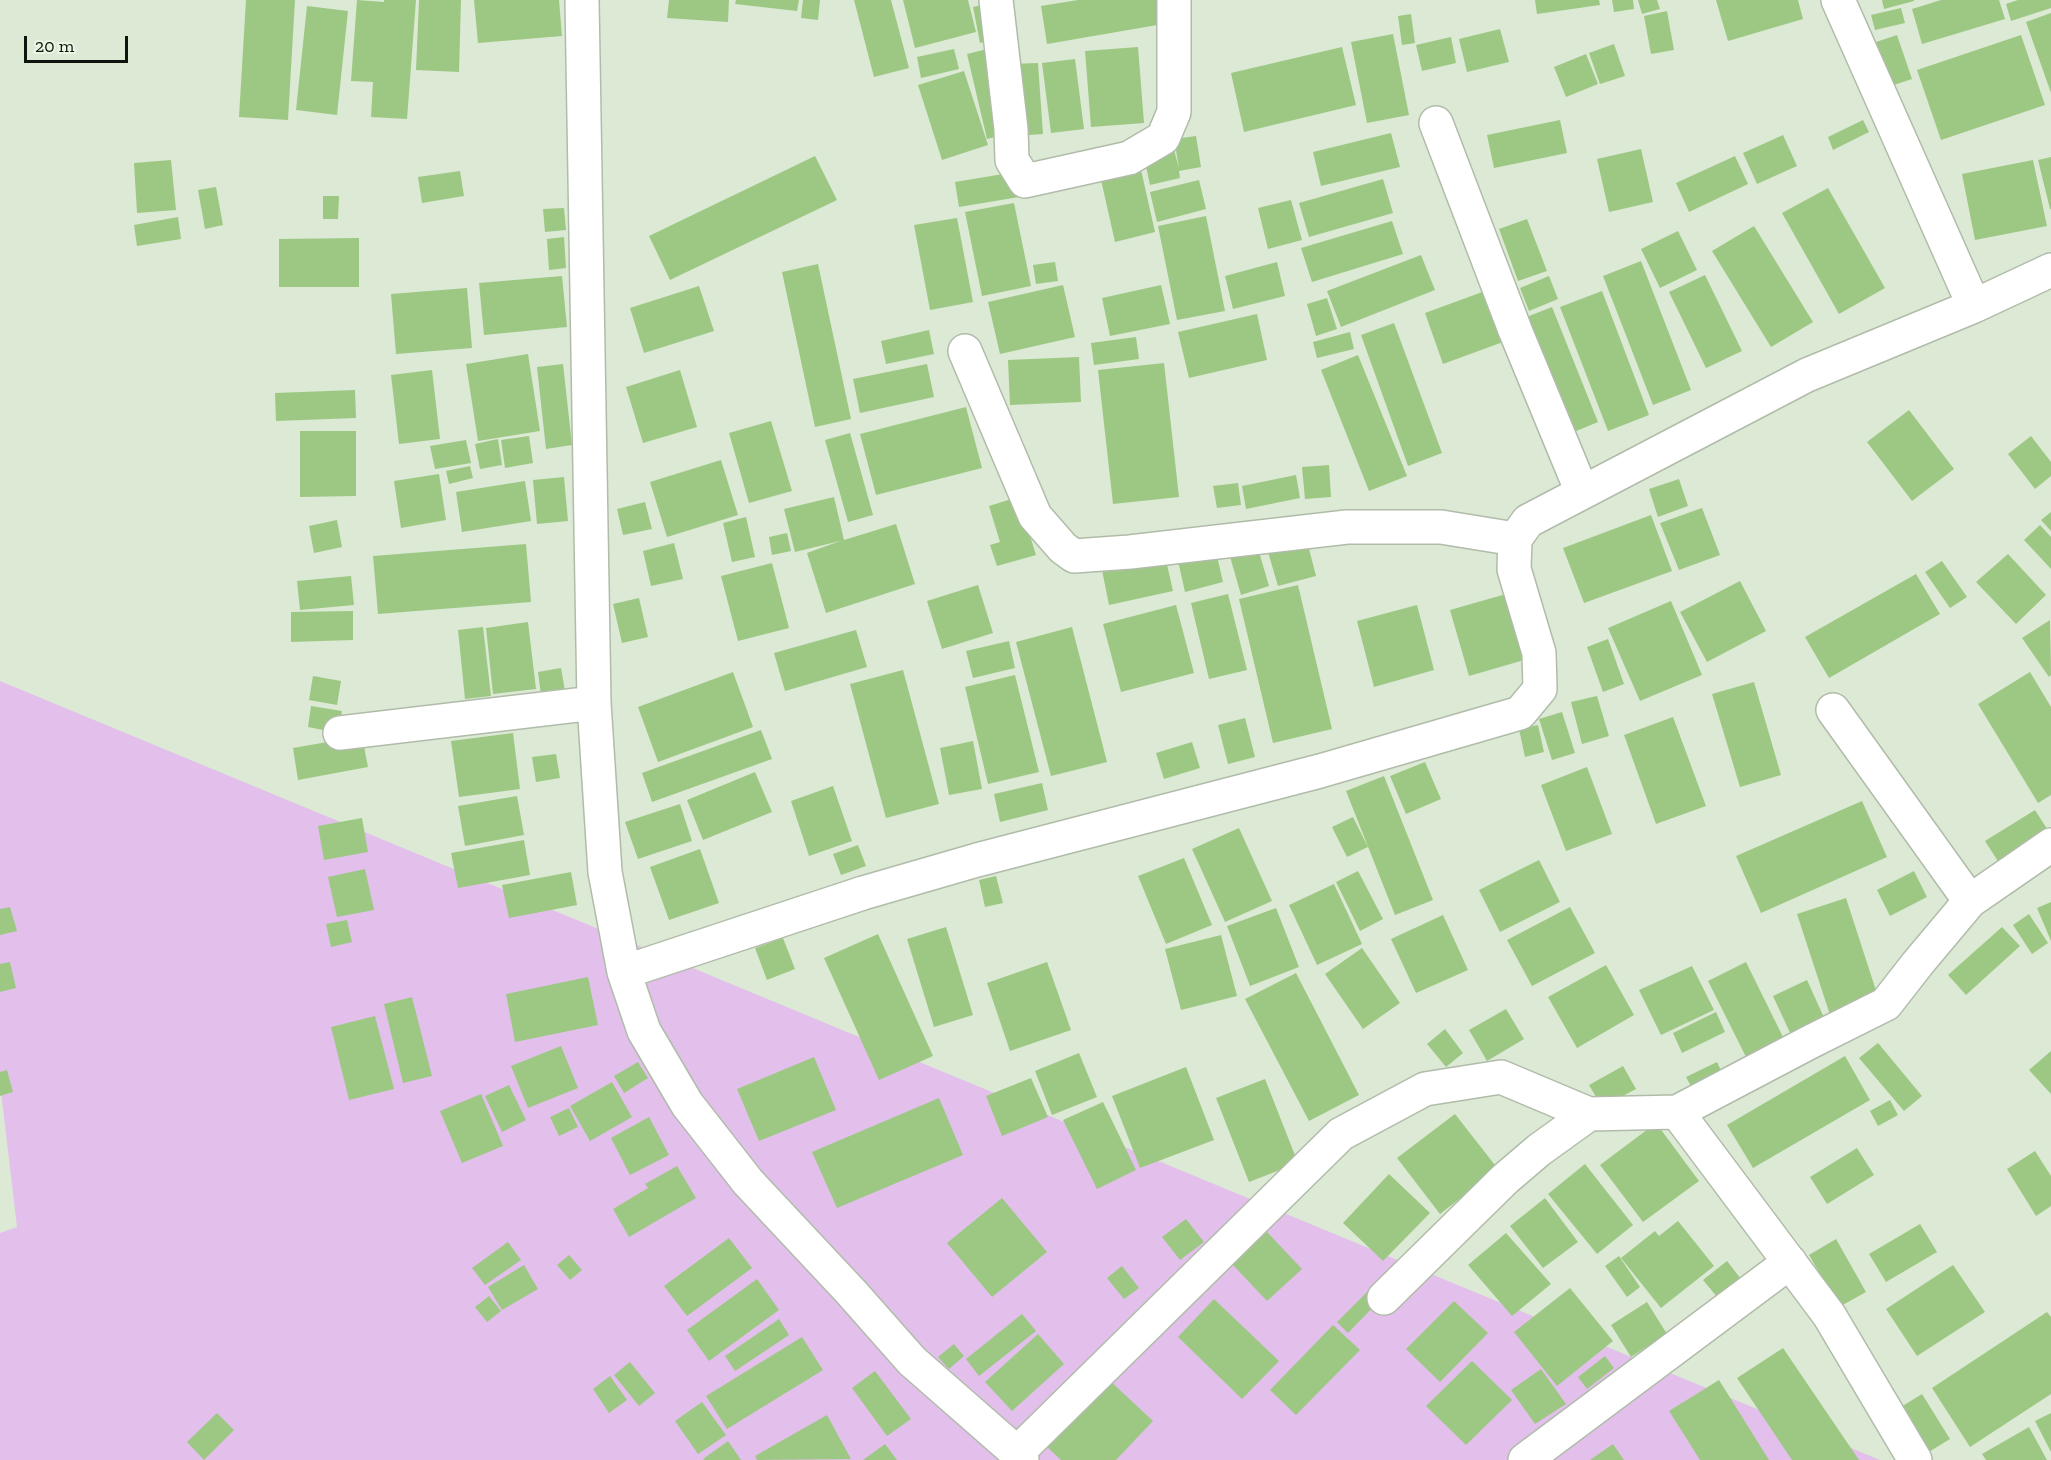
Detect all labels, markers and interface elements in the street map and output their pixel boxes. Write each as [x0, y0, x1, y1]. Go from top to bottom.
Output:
scale bar [27, 24, 130, 62]
text: 20 m [35, 35, 74, 57]

